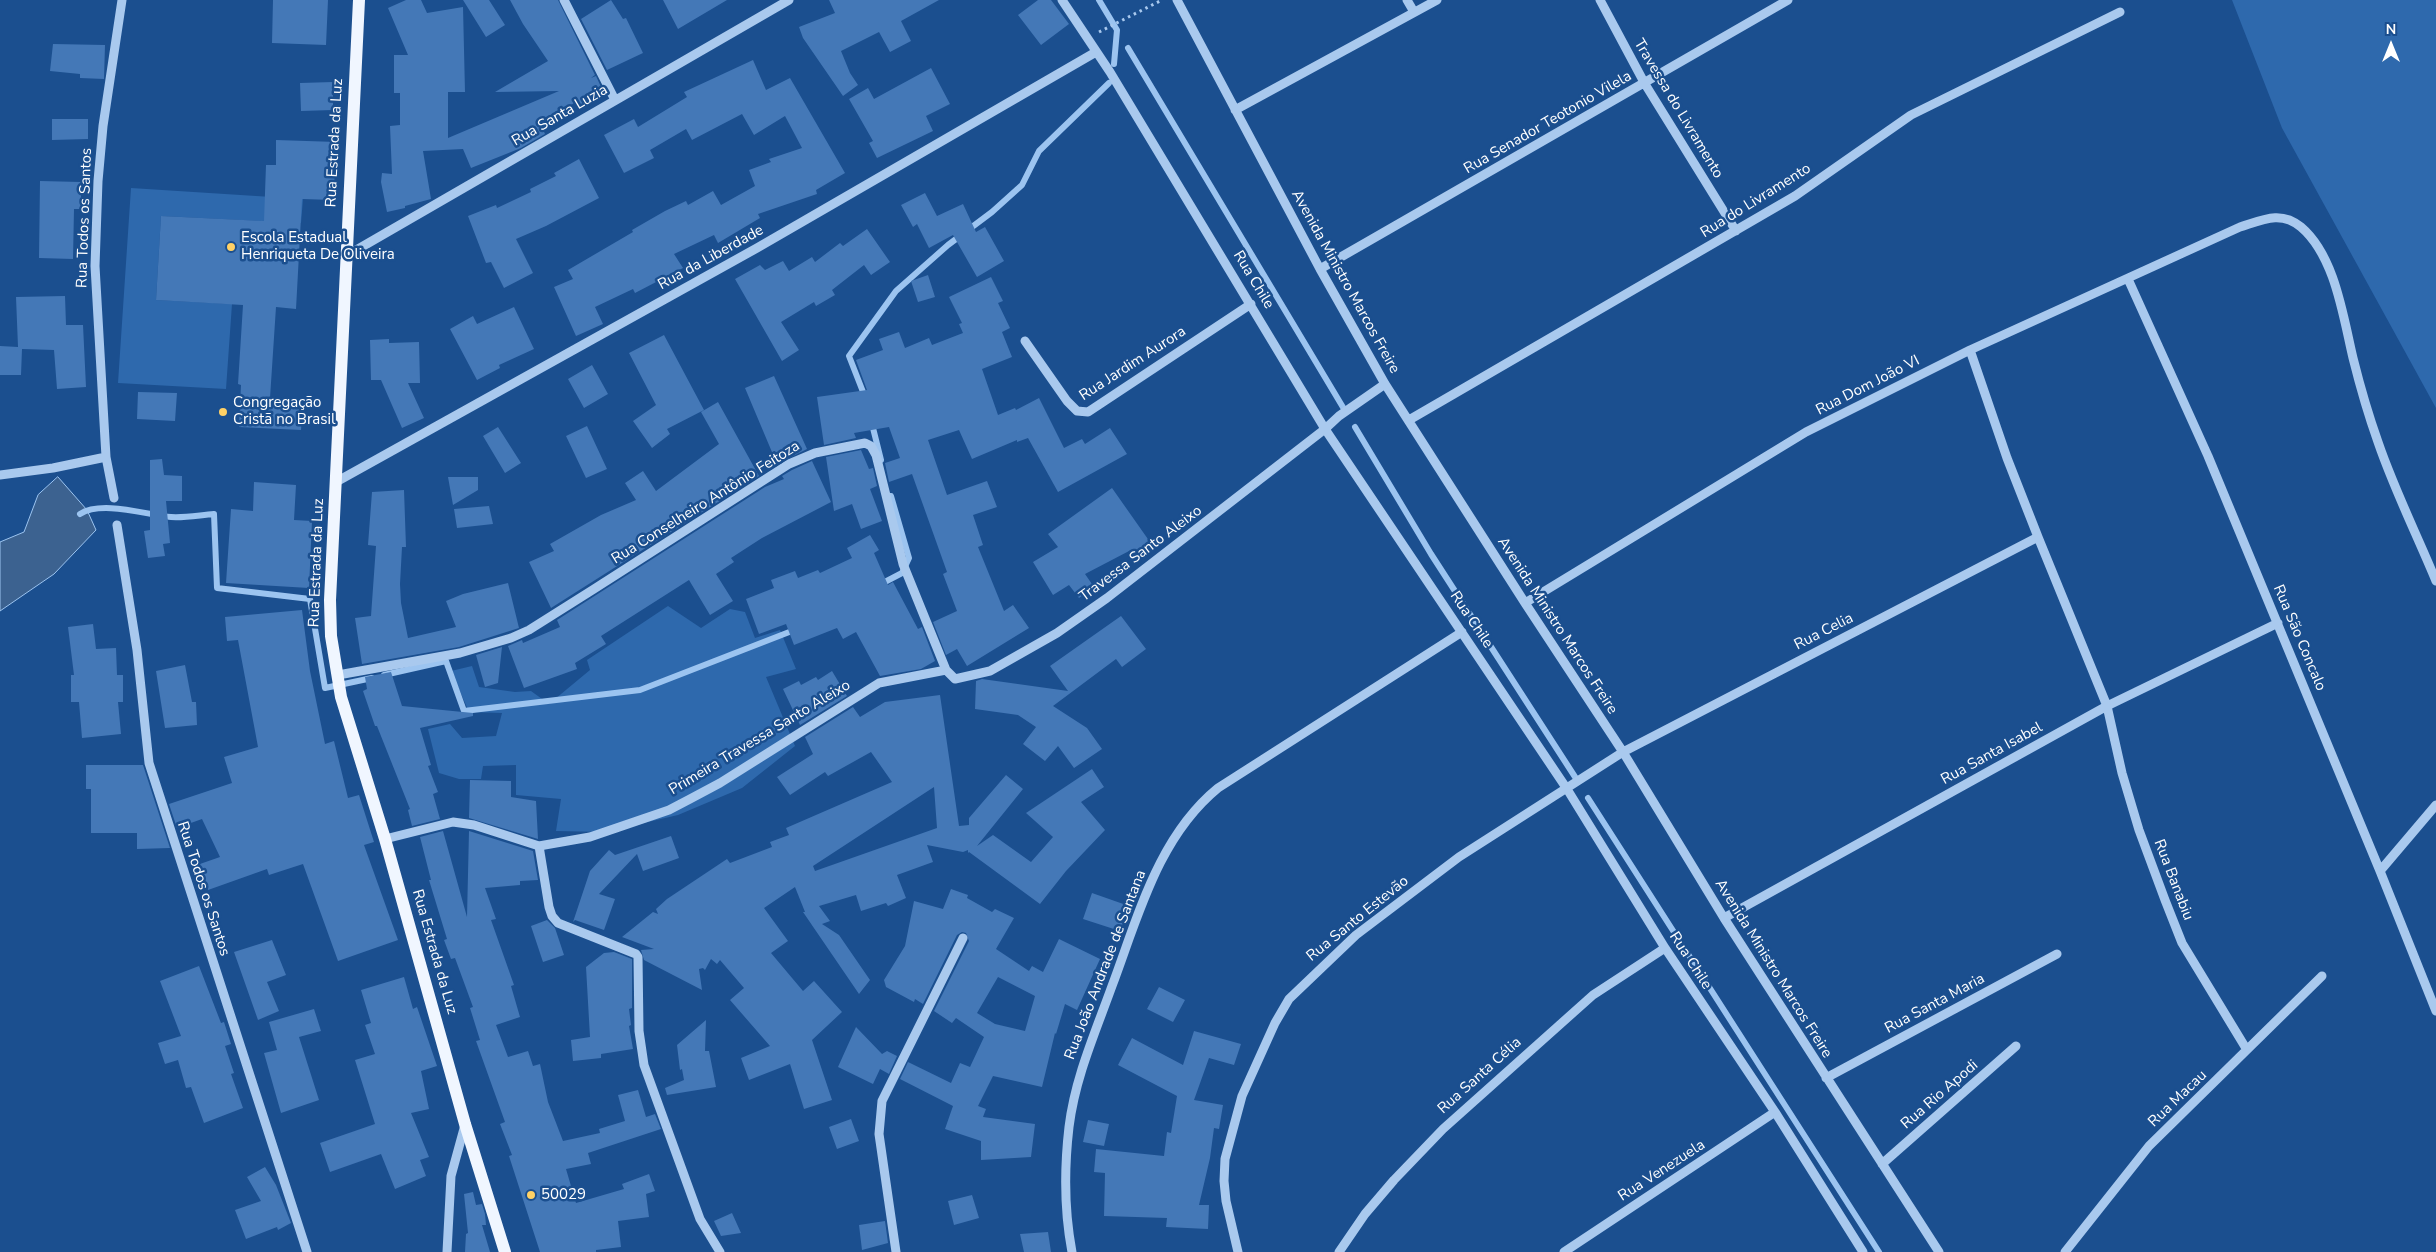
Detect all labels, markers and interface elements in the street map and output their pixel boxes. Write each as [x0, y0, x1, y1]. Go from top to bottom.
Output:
north arrow [2366, 20, 2416, 70]
text: N [2386, 20, 2396, 39]
street label: Travessa do Livramento [1629, 36, 1727, 182]
street label: Rua Senador Teotonio Vilela [1461, 68, 1635, 178]
street label: Rua Estrada da Luz [323, 78, 347, 208]
street label: Rua Santa Luzia [509, 81, 611, 151]
street label: Rua Todos os Santos [74, 147, 96, 289]
street label: Rua do Livramento [1698, 160, 1814, 242]
street label: Avenida Ministro Marcos Freire [1287, 187, 1403, 377]
street label: Rua da Liberdade [655, 222, 767, 294]
place label: Escola Estadual Henriqueta De Oliveira [241, 229, 395, 264]
marker: Escola Estadual Henriqueta De Oliveira [225, 241, 237, 253]
street label: Rua Chile [1229, 248, 1277, 312]
street label: Rua Jardim Aurora [1076, 323, 1190, 405]
street label: Rua Dom João VI [1813, 352, 1923, 420]
place label: Congregação Cristã no Brasil [233, 394, 335, 429]
marker: Congregação Cristã no Brasil [217, 406, 229, 418]
street label: Rua Conselheiro Antônio Feitoza [609, 437, 803, 569]
street label: Rua Estrada da Luz [306, 498, 328, 628]
street label: Travessa Santo Aleixo [1076, 502, 1206, 606]
street label: Avenida Ministro Marcos Freire [1493, 534, 1621, 718]
street label: Rua São Concalo [2269, 582, 2329, 694]
street label: Rua Chile [1445, 588, 1497, 652]
street label: Rua Celia [1792, 610, 1856, 654]
street label: Primeira Travessa Santo Aleixo [666, 677, 854, 799]
street label: Rua Santa Isabel [1938, 719, 2046, 789]
street label: Rua Todos os Santos [173, 819, 233, 959]
street label: Rua Banabiu [2149, 837, 2197, 923]
street label: Rua João Andrade de Santana [1061, 868, 1151, 1062]
street label: Rua Santo Estevão [1303, 872, 1413, 966]
street label: Avenida Ministro Marcos Freire [1710, 876, 1836, 1062]
street label: Rua Estrada da Luz [408, 888, 460, 1016]
street label: Rua Chile [1665, 929, 1715, 993]
street label: Rua Santa Maria [1882, 970, 1988, 1038]
street label: Rua Santa Célia [1434, 1034, 1526, 1118]
street label: Rua Rio Apodi [1898, 1057, 1982, 1133]
street label: Rua Macau [2145, 1067, 2211, 1131]
street label: Rua Venezuela [1615, 1136, 1709, 1206]
place label: 50029 [541, 1186, 586, 1204]
marker: 50029 [525, 1189, 537, 1201]

